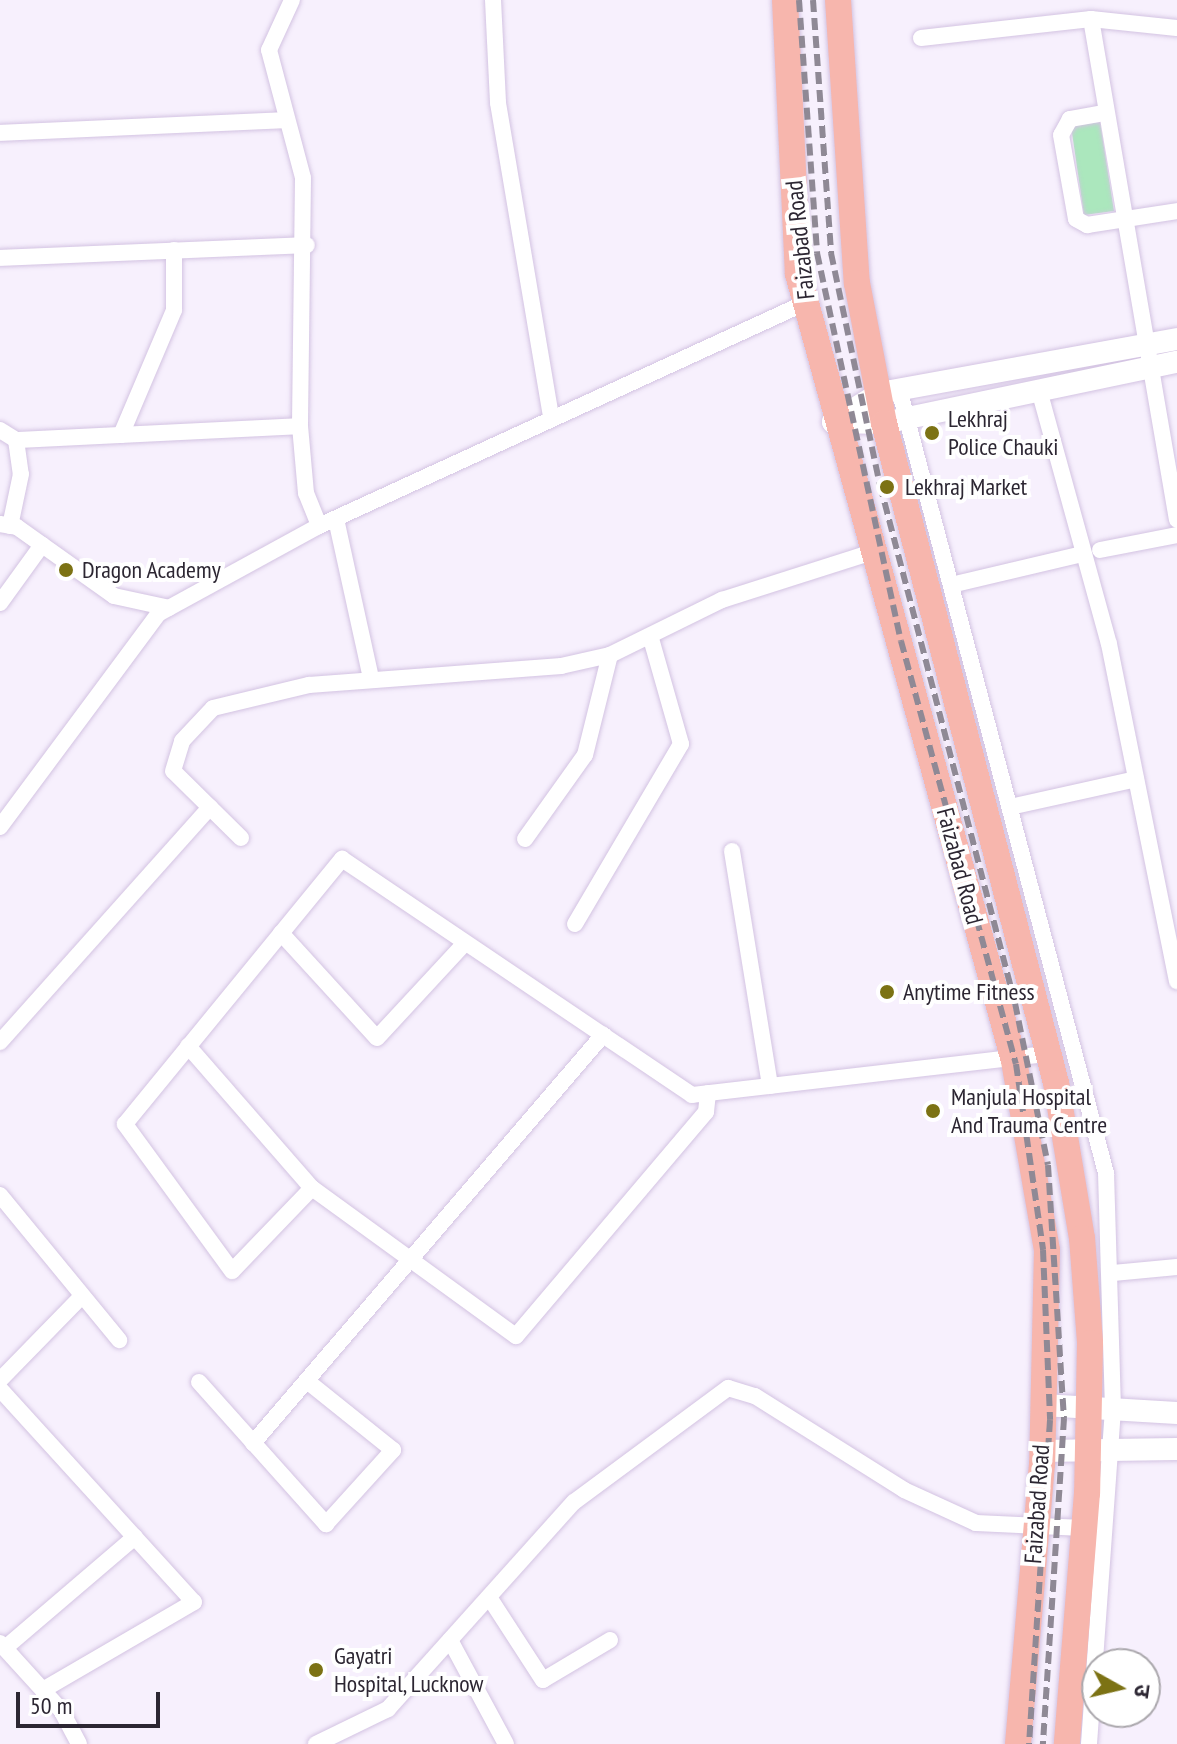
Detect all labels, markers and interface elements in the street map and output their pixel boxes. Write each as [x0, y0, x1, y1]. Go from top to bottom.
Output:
street label: Faizabad Road [779, 179, 821, 301]
place label: Lekhraj Police Chauki [948, 405, 1059, 461]
marker: Lekhraj Police Chauki [923, 424, 941, 442]
place label: Lekhraj Market [905, 473, 1027, 501]
marker: Lekhraj Market [876, 476, 898, 498]
place label: Dragon Academy [82, 556, 221, 584]
marker: Dragon Academy [57, 561, 75, 579]
street label: Faizabad Road [931, 805, 989, 927]
place label: Anytime Fitness [903, 978, 1035, 1006]
marker: Anytime Fitness [878, 983, 896, 1001]
place label: Manjula Hospital And Trauma Centre [951, 1083, 1108, 1139]
marker: Manjula Hospital And Trauma Centre [922, 1100, 944, 1122]
street label: Faizabad Road [1018, 1443, 1056, 1565]
place label: Gayatri Hospital, Lucknow [334, 1642, 485, 1698]
north arrow [1081, 1648, 1161, 1728]
marker: Gayatri Hospital, Lucknow [305, 1659, 327, 1681]
scale bar [20, 1676, 164, 1726]
text: उ [1128, 1683, 1158, 1699]
text: 50 m [30, 1690, 72, 1721]

